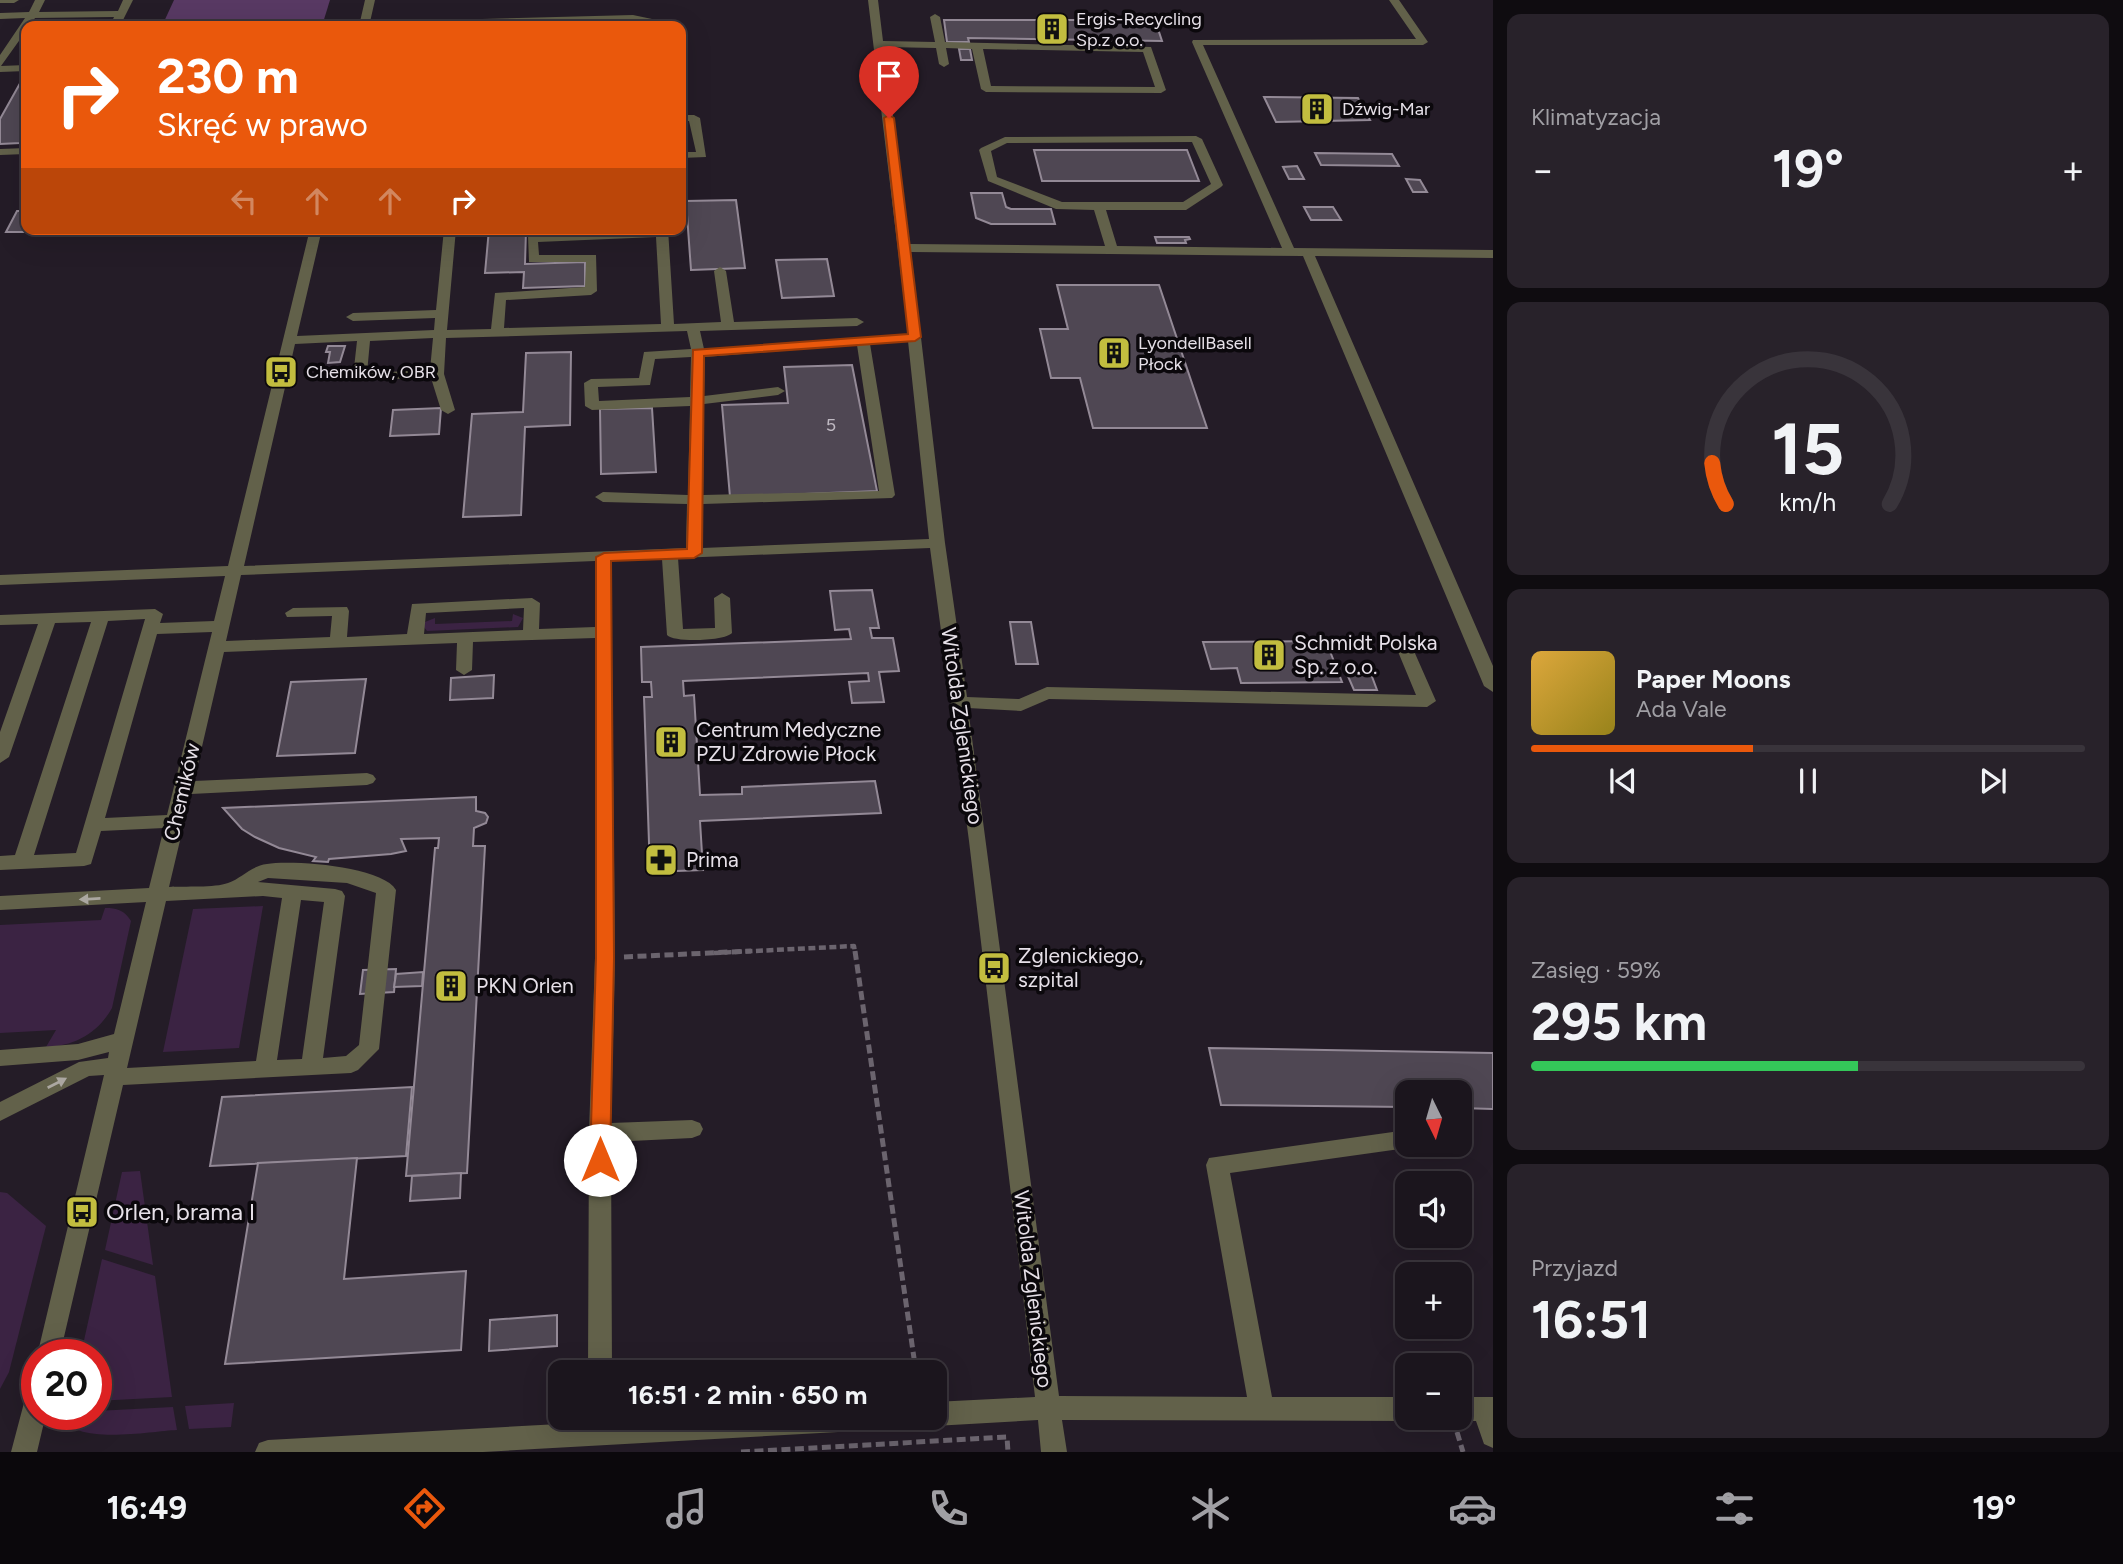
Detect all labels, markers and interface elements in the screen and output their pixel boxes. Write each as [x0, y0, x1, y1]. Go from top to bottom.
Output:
place label: Ergis-Recycling Sp.z o.o. [1076, 8, 1202, 51]
building icon: Ergis-Recycling Sp.z o.o. [1033, 10, 1071, 48]
text: 230 m [157, 46, 299, 105]
pin [859, 46, 919, 118]
icon: right [42, 49, 133, 140]
icon: arrive [870, 57, 908, 95]
building icon: Dźwig-Mar [1298, 90, 1336, 128]
place label: Dźwig-Mar [1342, 98, 1430, 120]
text: Klimatyzacja [1531, 103, 1661, 131]
text: Skręć w prawo [157, 106, 368, 144]
text: 19° [1772, 138, 1844, 200]
text: − [1531, 147, 1555, 193]
text: + [2061, 147, 2085, 193]
icon: left [225, 182, 263, 220]
icon: ahead [298, 182, 336, 220]
icon: ahead [371, 182, 409, 220]
icon: right [444, 182, 482, 220]
place label: LyondellBasell Płock [1138, 332, 1252, 375]
building icon: LyondellBasell Płock [1095, 334, 1133, 372]
bus stop icon: Chemików, OBR [262, 353, 300, 391]
place label: Chemików, OBR [306, 361, 436, 383]
text: 15 [1771, 406, 1845, 493]
house number: 5 [826, 414, 836, 436]
text: km/h [1779, 487, 1837, 517]
street label: Witolda Zglenickiego [936, 626, 989, 826]
place label: Schmidt Polska Sp. z o.o. [1294, 630, 1437, 679]
building icon: Schmidt Polska Sp. z o.o. [1250, 636, 1288, 674]
text: Paper Moons [1636, 663, 1791, 695]
text: Ada Vale [1636, 695, 1727, 723]
place label: Centrum Medyczne PZU Zdrowie Płock [696, 717, 881, 766]
building icon: Centrum Medyczne PZU Zdrowie Płock [652, 723, 690, 761]
street label: Chemików [158, 740, 205, 843]
icon: previous [1604, 762, 1642, 800]
icon: pause [1789, 762, 1827, 800]
icon: next [1974, 762, 2012, 800]
pharmacy icon: Prima [642, 841, 680, 879]
place label: Prima [686, 847, 739, 872]
one-way arrow [78, 893, 100, 904]
place label: Zglenickiego, szpital [1018, 943, 1144, 992]
bus stop icon: Zglenickiego, szpital [975, 949, 1013, 987]
text: Zasięg · 59% [1531, 956, 1661, 984]
building icon: PKN Orlen [432, 967, 470, 1005]
place label: PKN Orlen [476, 973, 574, 998]
text: 295 km [1531, 991, 1707, 1053]
one-way arrow [47, 1078, 67, 1089]
north arrow [1395, 1080, 1472, 1157]
map controls [1395, 1080, 1472, 1430]
position arrow [563, 1123, 637, 1197]
button: sound [1395, 1171, 1472, 1248]
street label: Witolda Zglenickiego [1009, 1189, 1058, 1389]
bus stop icon: Orlen, brama I [63, 1193, 101, 1231]
place label: Orlen, brama I [106, 1197, 255, 1226]
text: Przyjazd [1531, 1254, 1618, 1282]
button: + [1395, 1262, 1472, 1339]
text: 16:51 [1531, 1289, 1651, 1351]
speed limit sign: 20 [21, 1339, 112, 1430]
button: − [1395, 1353, 1472, 1430]
text: 16:51 · 2 min · 650 m [628, 1379, 867, 1411]
icon: directions [400, 1484, 449, 1533]
icon: music [662, 1484, 711, 1533]
icon: phone [924, 1484, 973, 1533]
icon: climate [1186, 1484, 1235, 1533]
icon: car [1448, 1484, 1497, 1533]
icon: filters [1710, 1484, 1759, 1533]
text: 16:49 [107, 1489, 187, 1527]
text: 19° [1972, 1489, 2016, 1527]

